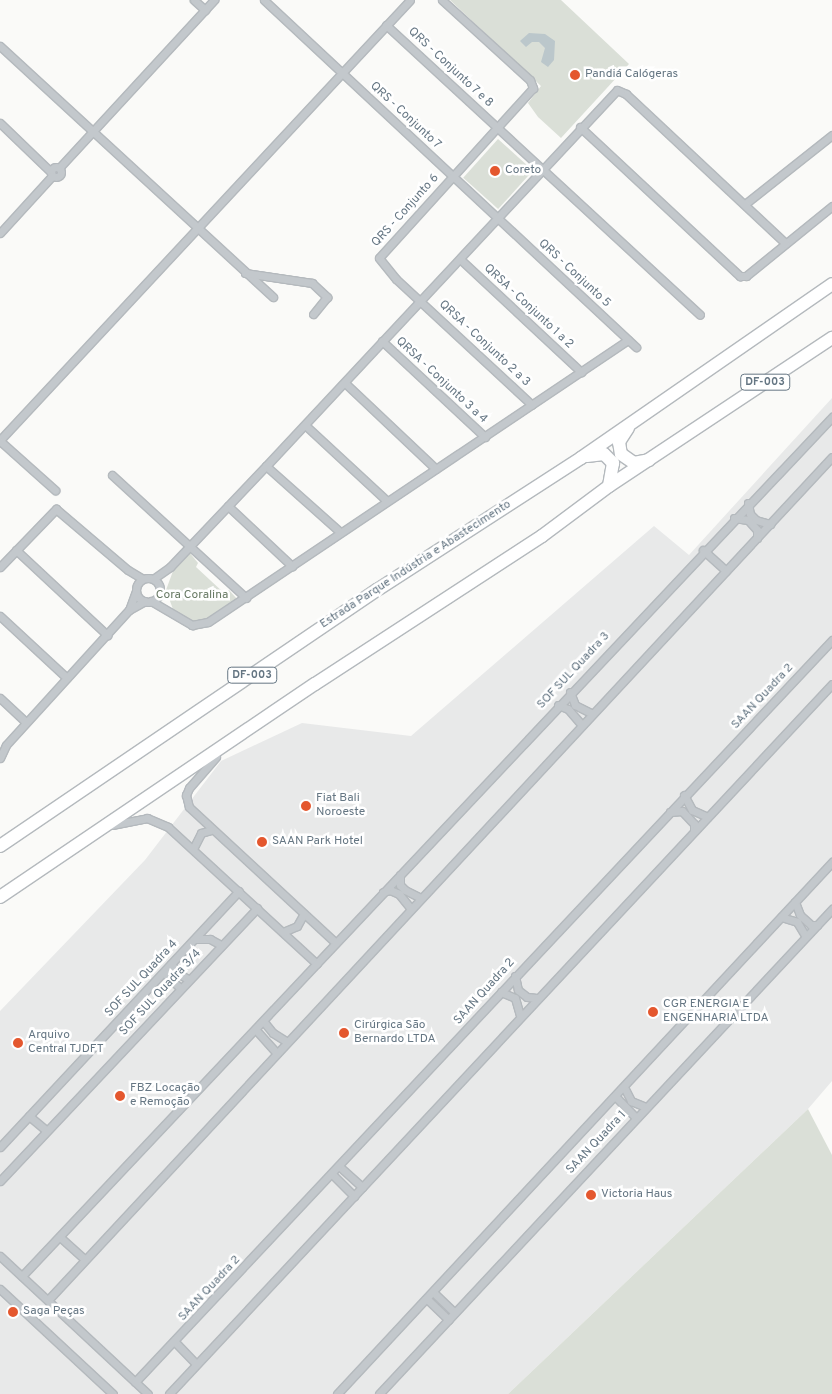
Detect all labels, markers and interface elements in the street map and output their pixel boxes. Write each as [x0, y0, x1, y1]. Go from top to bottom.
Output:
street label: QRS - Conjunto 7 e 8 [404, 25, 496, 111]
place label: Pandiá Calógeras [585, 68, 678, 82]
marker: Pandiá Calógeras [569, 69, 581, 81]
street label: QRS - Conjunto 7 [366, 79, 444, 153]
place label: Coreto [505, 164, 541, 178]
marker: Coreto [489, 165, 501, 177]
street label: QRS - Conjunto 6 [369, 172, 443, 250]
street label: QRS - Conjunto 5 [535, 237, 613, 311]
street label: QRSA - Conjunto 1 a 2 [480, 262, 576, 352]
street label: QRSA - Conjunto 2 a 3 [435, 298, 533, 390]
street label: QRSA - Conjunto 3 a 4 [392, 335, 490, 427]
road number: DF-003 [740, 374, 790, 391]
street label: Estrada Parque Indústria e Abastecimento [318, 498, 514, 632]
park label: Cora Coralina [156, 589, 228, 603]
street label: SOF SUL Quadra 3 [535, 629, 613, 713]
street label: SAAN Quadra 2 [729, 661, 797, 733]
road number: DF-003 [227, 666, 277, 684]
place label: Fiat Bali Noroeste [316, 792, 365, 820]
marker: Fiat Bali Noroeste [300, 800, 312, 812]
place label: SAAN Park Hotel [272, 835, 363, 849]
marker: SAAN Park Hotel [256, 836, 268, 848]
street label: SOF SUL Quadra 4 [103, 937, 181, 1021]
street label: SOF SUL Quadra 3/4 [117, 947, 205, 1039]
street label: SAAN Quadra 2 [452, 956, 518, 1028]
place label: CGR ENERGIA E ENGENHARIA LTDA [663, 998, 769, 1026]
marker: CGR ENERGIA E ENGENHARIA LTDA [647, 1006, 659, 1018]
place label: Cirúrgica São Bernardo LTDA [354, 1019, 436, 1047]
marker: Cirúrgica São Bernardo LTDA [338, 1027, 350, 1039]
place label: Arquivo Central TJDFT [28, 1029, 104, 1057]
marker: Arquivo Central TJDFT [12, 1037, 24, 1049]
place label: FBZ Locação e Remoção [130, 1082, 200, 1110]
marker: FBZ Locação e Remoção [114, 1090, 126, 1102]
street label: SAAN Quadra 1 [564, 1108, 630, 1178]
place label: Victoria Haus [601, 1188, 672, 1202]
marker: Victoria Haus [585, 1189, 597, 1201]
street label: SAAN Quadra 2 [176, 1253, 244, 1325]
place label: Saga Peças [23, 1305, 85, 1319]
marker: Saga Peças [7, 1306, 19, 1318]

